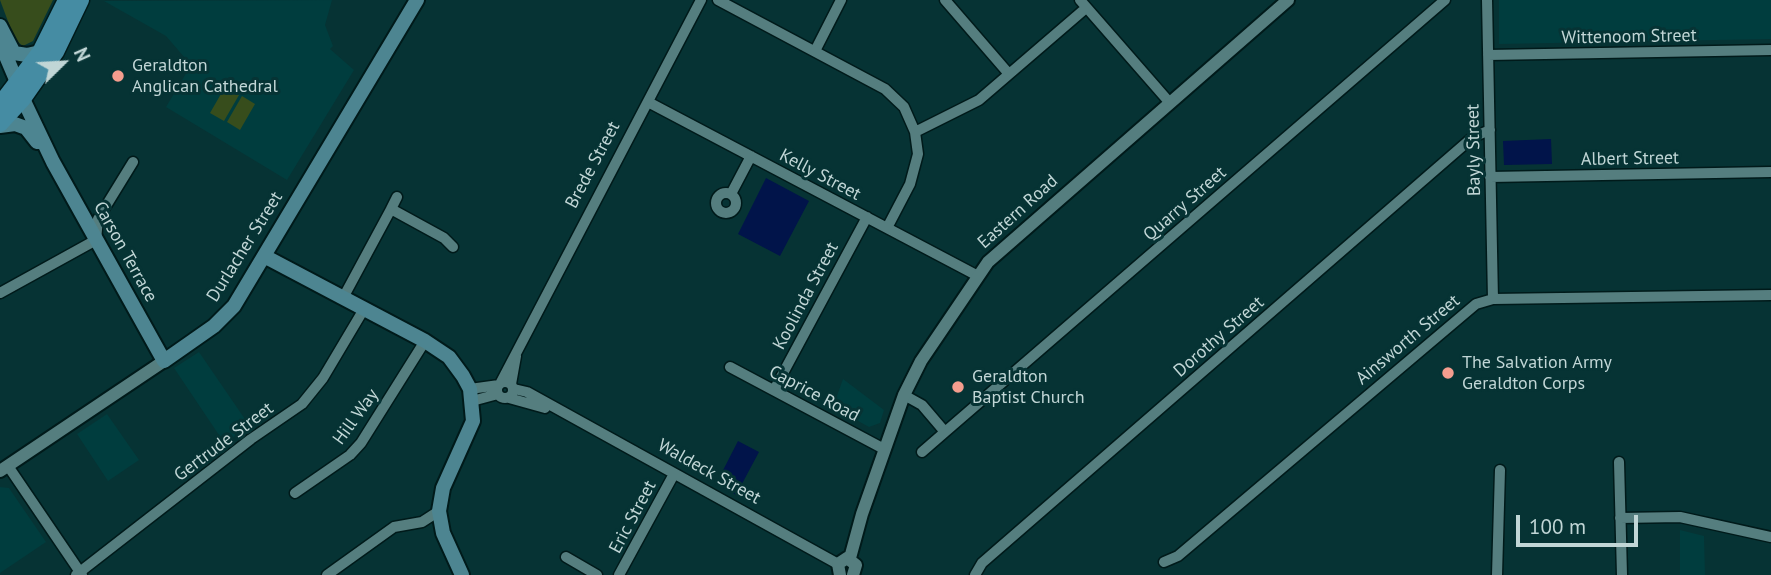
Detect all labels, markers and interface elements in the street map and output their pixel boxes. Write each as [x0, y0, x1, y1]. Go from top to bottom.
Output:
street label: Wittenoom Street [1561, 25, 1697, 49]
north arrow [28, 28, 98, 98]
text: N [69, 44, 96, 65]
place label: Geraldton Anglican Cathedral [132, 55, 278, 98]
marker: Geraldton Anglican Cathedral [110, 68, 126, 84]
street label: Bayly Street [1462, 104, 1486, 196]
street label: Brede Street [561, 118, 625, 212]
street label: Kelly Street [776, 145, 864, 205]
street label: Albert Street [1581, 147, 1679, 171]
street label: Quarry Street [1139, 162, 1231, 246]
street label: Eastern Road [974, 170, 1062, 254]
street label: Durlacher Street [203, 188, 287, 306]
street label: Carson Terrace [88, 198, 162, 306]
street label: Koolinda Street [769, 239, 843, 353]
street label: Ainsworth Street [1352, 290, 1464, 390]
street label: Dorothy Street [1170, 292, 1268, 382]
place label: The Salvation Army Geraldton Corps [1462, 352, 1612, 394]
street label: Caprice Road [765, 361, 863, 427]
marker: The Salvation Army Geraldton Corps [1440, 365, 1456, 381]
place label: Geraldton Baptist Church [972, 366, 1084, 408]
marker: Geraldton Baptist Church [950, 379, 966, 395]
street label: Hill Way [329, 385, 383, 449]
street label: Gertrude Street [170, 398, 278, 486]
street label: Waldeck Street [654, 435, 764, 509]
street label: Eric Street [605, 477, 661, 557]
scale bar [1519, 502, 1642, 546]
text: 100 m [1529, 513, 1586, 540]

